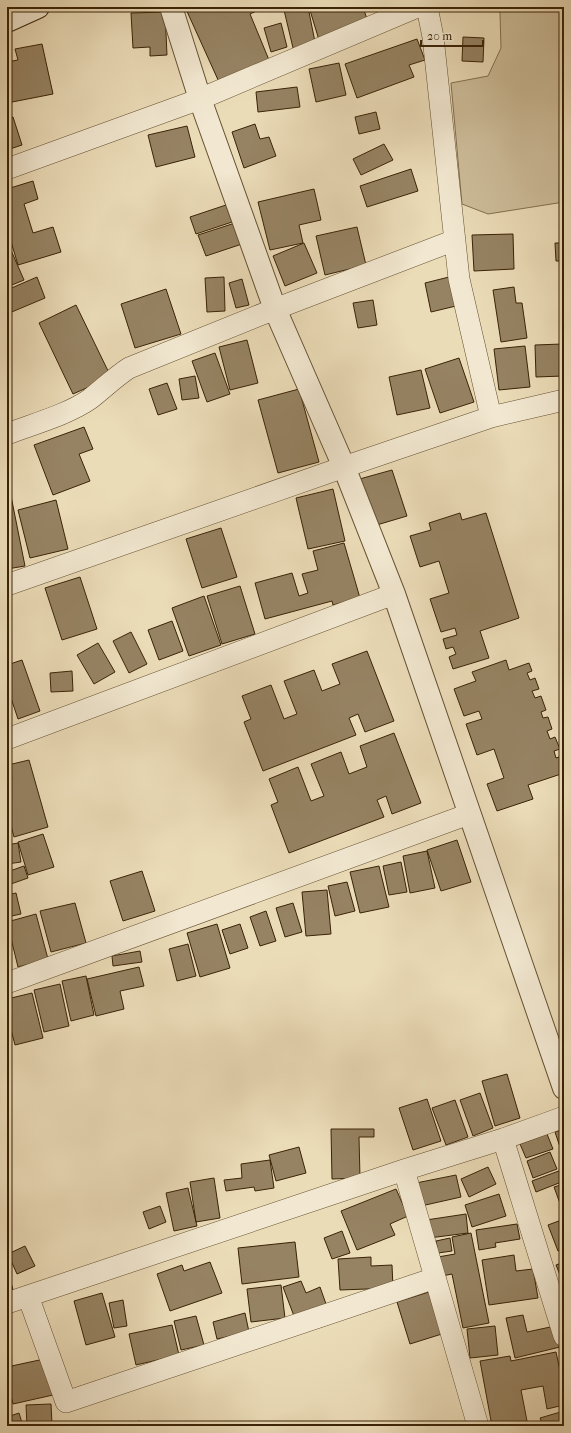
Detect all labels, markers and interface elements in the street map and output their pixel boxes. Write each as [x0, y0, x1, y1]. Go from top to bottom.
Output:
scale bar [421, 22, 483, 48]
text: 20 m [427, 29, 452, 43]

